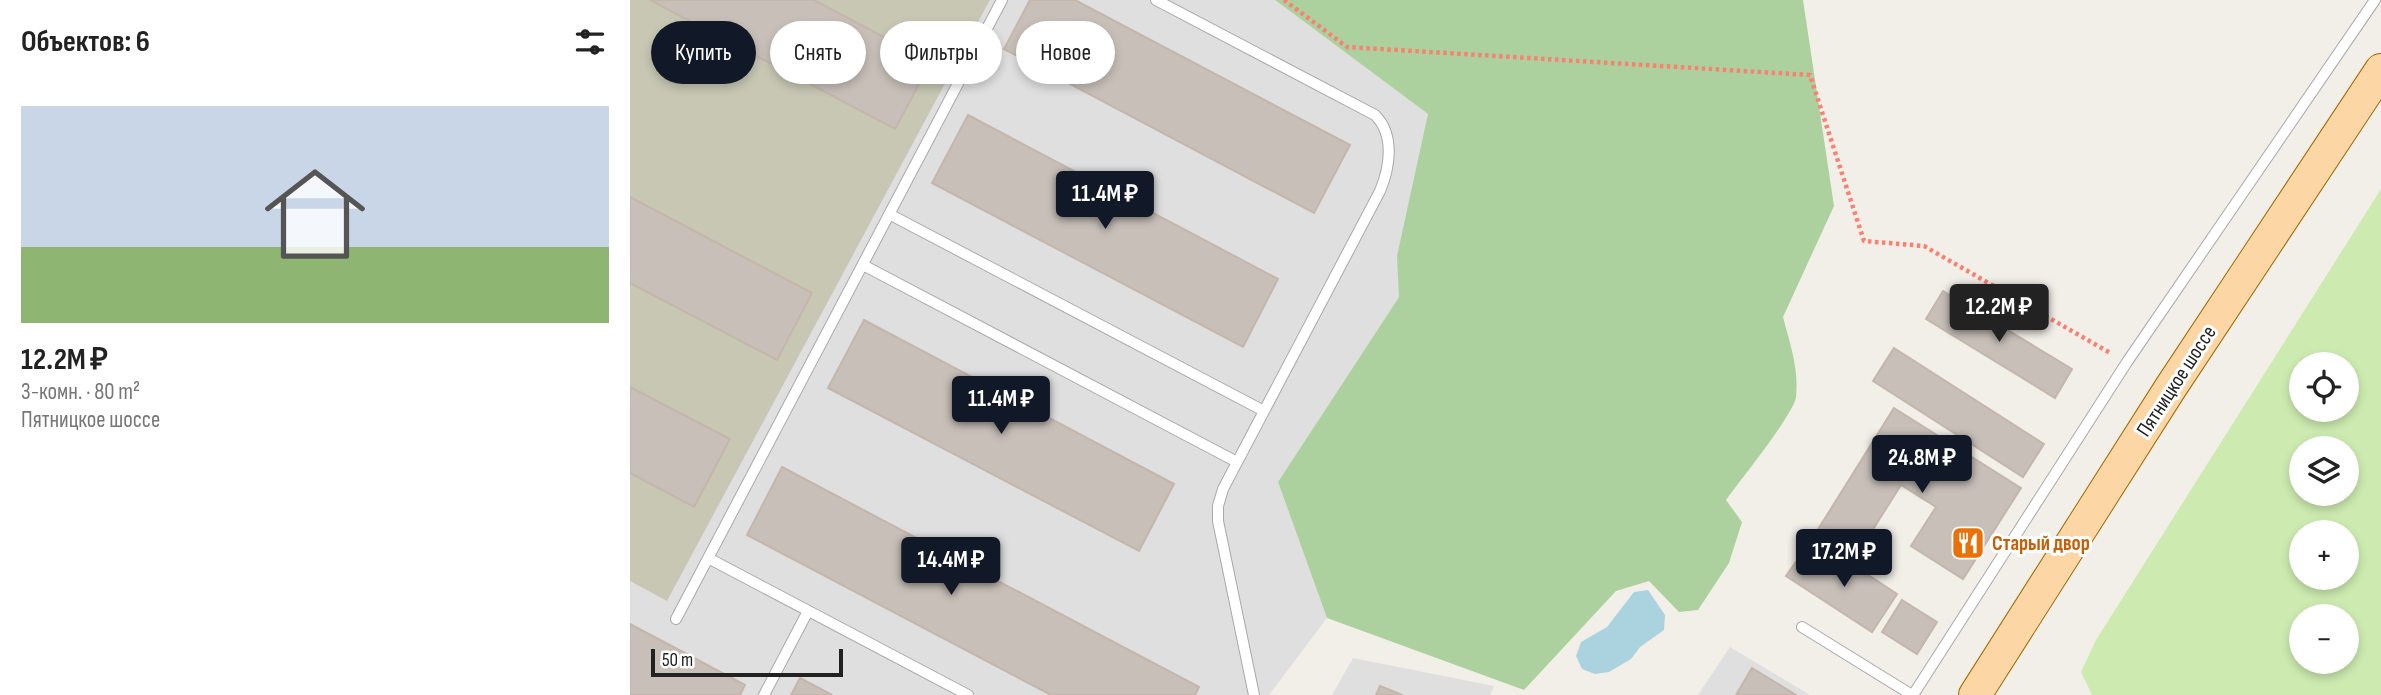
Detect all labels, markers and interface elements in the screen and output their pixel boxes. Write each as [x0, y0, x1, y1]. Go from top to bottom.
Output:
chip: Купить [651, 21, 756, 84]
chip: Снять [770, 21, 866, 84]
chip: Фильтры [880, 21, 1002, 84]
chip: Новое [1016, 21, 1115, 84]
icon: filters [571, 23, 609, 61]
text: Объектов: 6 [21, 24, 150, 60]
icon: home [252, 151, 378, 277]
pin: 11.4M ₽ [1040, 172, 1170, 231]
text: 11.4M ₽ [1072, 180, 1138, 208]
pin: 12.2M ₽ [1934, 284, 2064, 344]
text: 12.2M ₽ [1966, 293, 2032, 321]
street label: Пятницкое шоссе [2131, 321, 2222, 441]
text: 12.2M ₽ [21, 342, 108, 378]
map controls [2289, 352, 2359, 674]
button: locate [2289, 352, 2359, 422]
pin: 11.4M ₽ [936, 376, 1066, 436]
text: 3-комн. · 80 m² [21, 378, 140, 406]
text: 11.4M ₽ [968, 385, 1034, 413]
text: Пятницкое шоссе [21, 406, 160, 434]
pin: 24.8M ₽ [1857, 435, 1987, 495]
button: layers [2289, 436, 2359, 506]
text: 24.8M ₽ [1888, 444, 1956, 472]
button: + [2289, 520, 2359, 590]
restaurant icon: Старый двор [1949, 524, 1987, 562]
pin: 17.2M ₽ [1779, 530, 1909, 589]
place label: Старый двор [1992, 531, 2090, 556]
pin: 14.4M ₽ [886, 538, 1016, 597]
text: 17.2M ₽ [1812, 538, 1876, 566]
text: 14.4M ₽ [917, 546, 985, 574]
button: − [2289, 604, 2359, 674]
scale bar [651, 646, 844, 678]
text: 50 m [662, 649, 693, 672]

